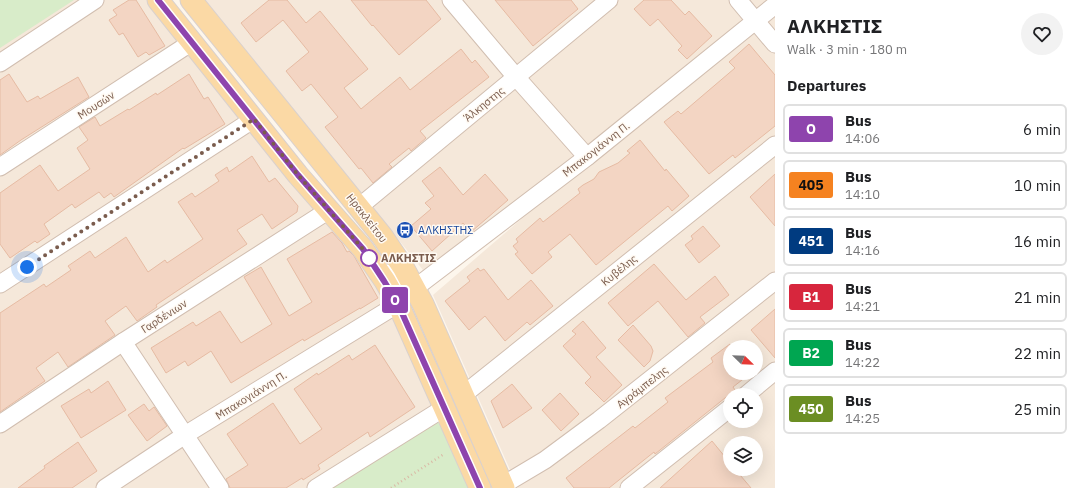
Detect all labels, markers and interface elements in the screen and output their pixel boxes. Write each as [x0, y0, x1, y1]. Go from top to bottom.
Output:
button: heart [1021, 13, 1063, 55]
text: ΑΛΚΗΣΤΙΣ [787, 14, 882, 38]
text: Walk · 3 min · 180 m [787, 41, 907, 58]
text: Departures [787, 76, 866, 95]
street label: Άλκηστης [461, 83, 507, 125]
street label: Μουσών [75, 88, 118, 122]
text: Bus [845, 111, 872, 130]
street label: Μπακογιάννη Π. [560, 118, 632, 180]
text: Ο [806, 120, 816, 138]
text: 6 min [1023, 120, 1061, 139]
text: 14:06 [845, 130, 880, 147]
text: Bus [845, 167, 872, 186]
text: 405 [798, 176, 824, 194]
text: 10 min [1014, 176, 1061, 195]
text: 14:10 [845, 186, 880, 203]
street label: Ηρακλείτου [343, 191, 391, 245]
bus stop icon: ΑΛΚΗΣΤΗΣ [395, 220, 415, 240]
place label: ΑΛΚΗΣΤΗΣ [418, 223, 473, 237]
text: Bus [845, 223, 872, 242]
text: 451 [798, 232, 824, 250]
text: 16 min [1014, 232, 1061, 251]
text: 14:16 [845, 242, 880, 259]
marker: ΑΛΚΗΣΤΙΣ [360, 249, 378, 267]
place label: ΑΛΚΗΣΤΙΣ [381, 251, 436, 265]
street label: Κυβέλης [598, 251, 640, 289]
your location [17, 257, 37, 277]
text: Bus [845, 279, 872, 298]
line badge: Ο [382, 287, 408, 313]
text: Β1 [802, 288, 820, 306]
text: 21 min [1014, 288, 1061, 307]
text: Ο [390, 291, 400, 309]
street label: Γαρδένιων [138, 296, 190, 336]
text: 14:21 [845, 298, 880, 315]
text: Bus [845, 335, 872, 354]
north arrow [723, 340, 763, 380]
map controls [723, 340, 763, 476]
text: Β2 [802, 344, 820, 362]
text: 22 min [1014, 344, 1061, 363]
text: 14:22 [845, 354, 880, 371]
street label: Αγράμπελης [613, 363, 671, 411]
street label: Μπακογιάννη Π. [213, 367, 289, 423]
button: locate [723, 388, 763, 428]
text: Bus [845, 391, 872, 410]
text: 450 [798, 400, 824, 418]
text: 25 min [1014, 400, 1061, 419]
text: 14:25 [845, 410, 880, 427]
button: layers [723, 436, 763, 476]

